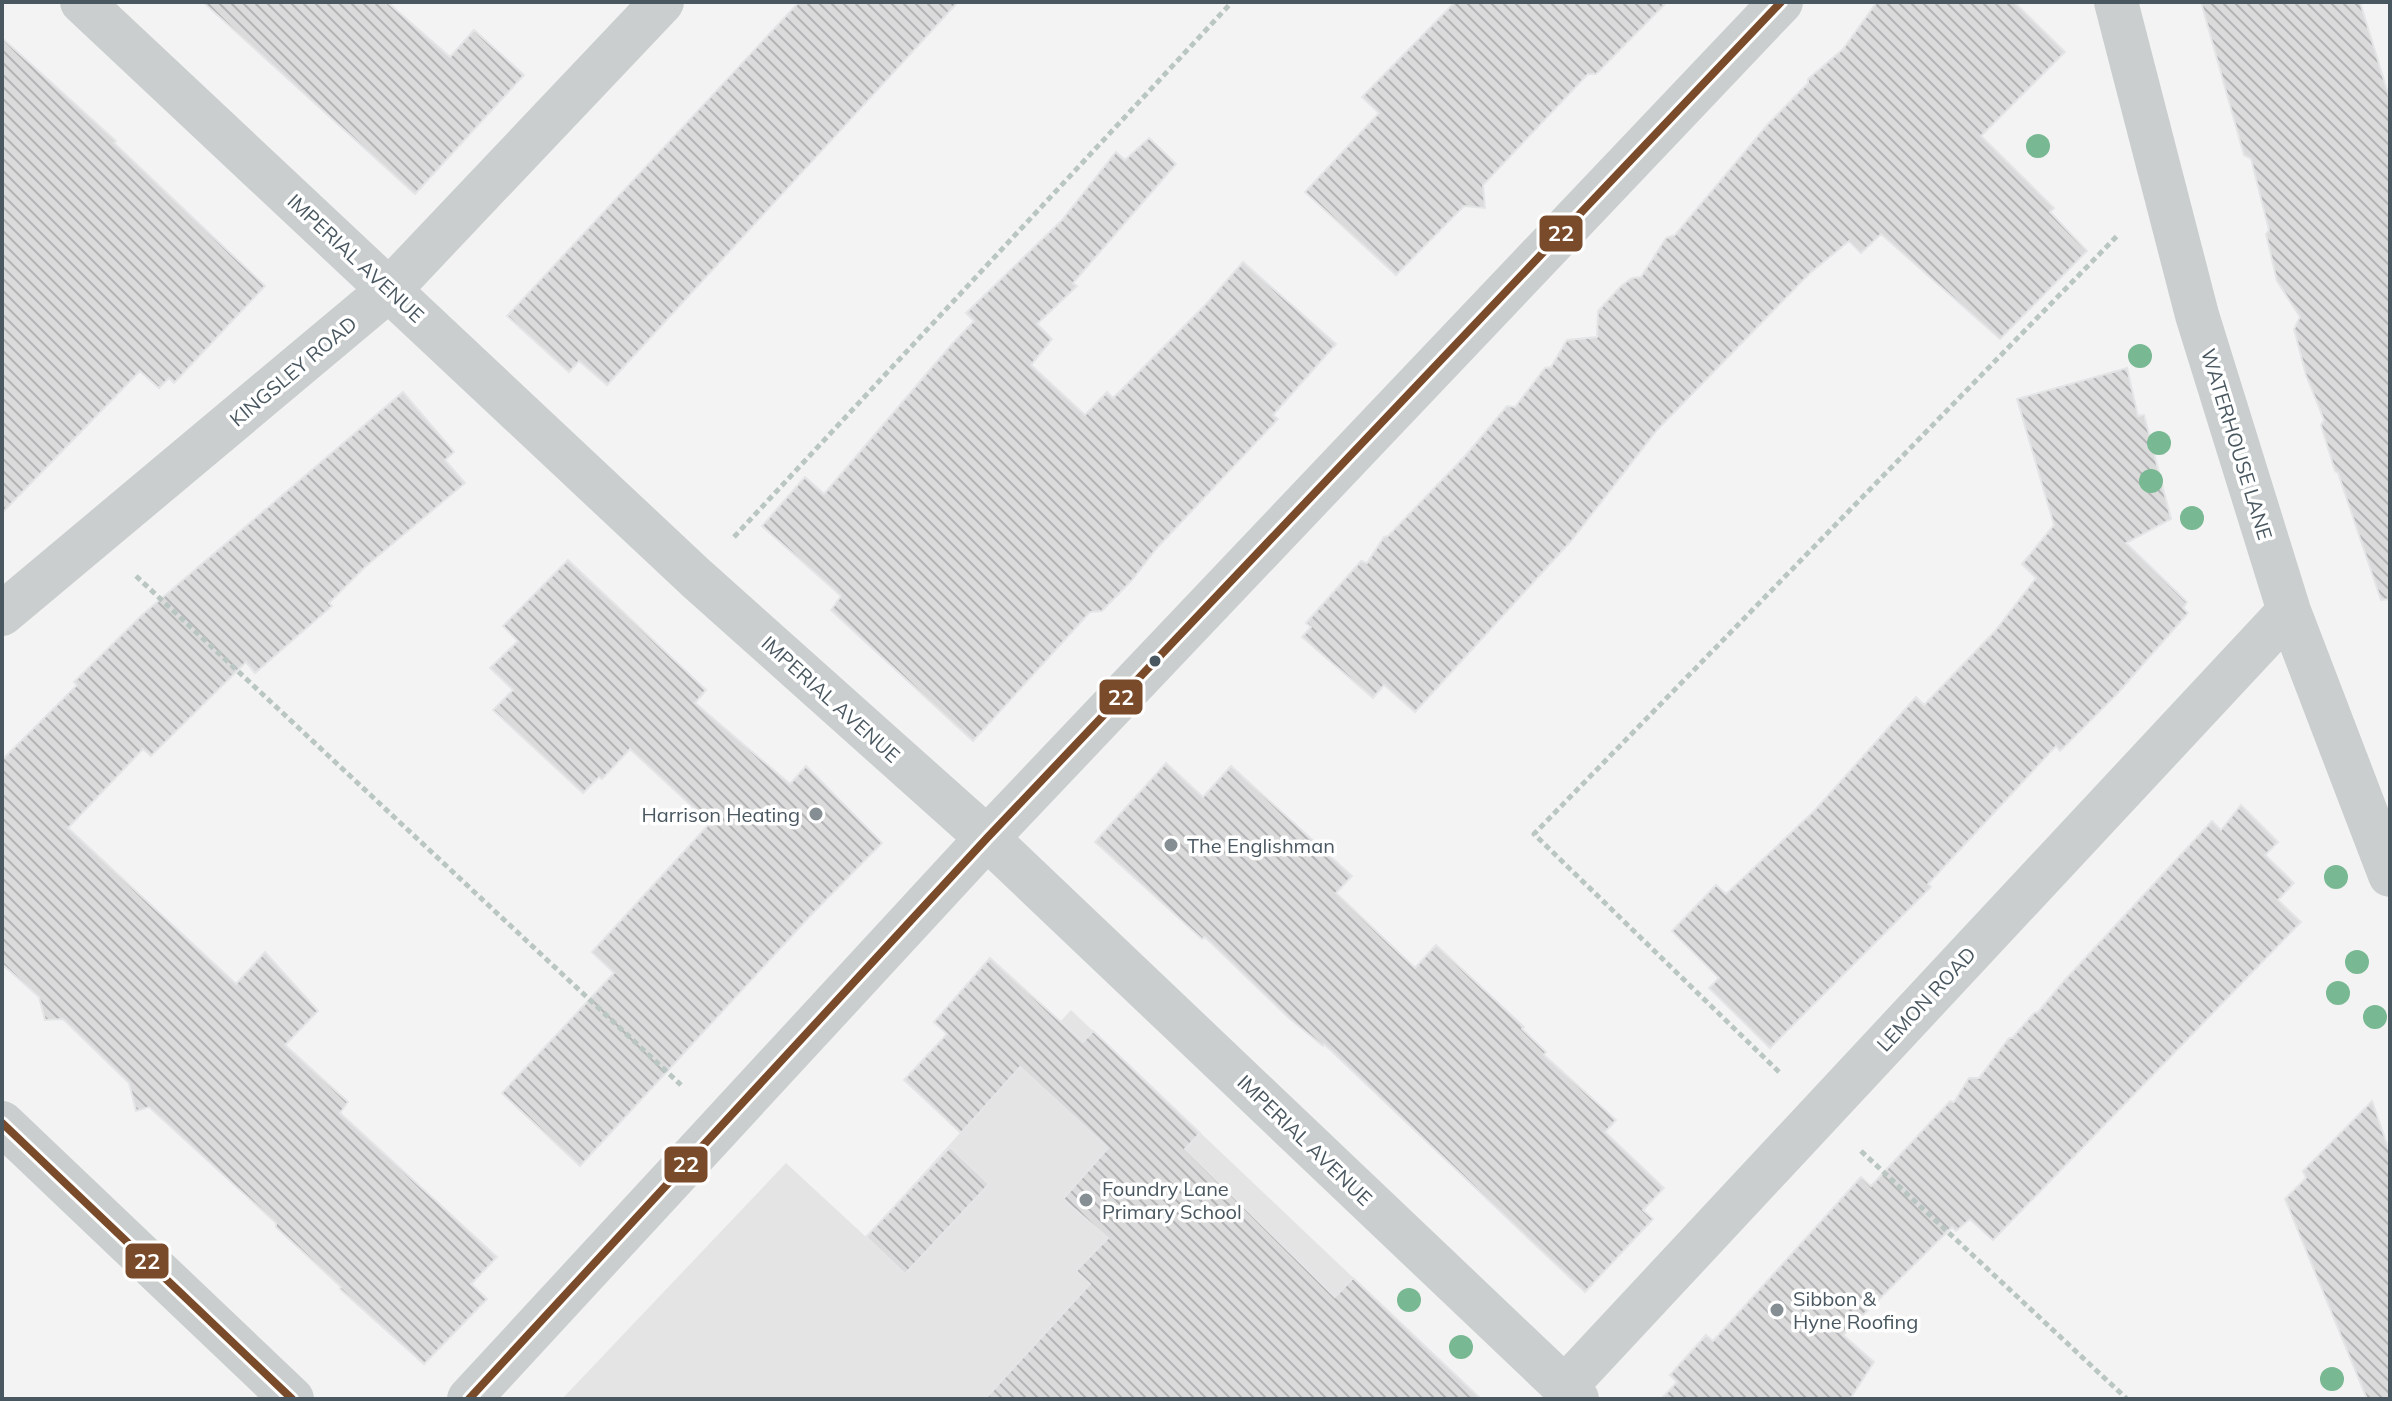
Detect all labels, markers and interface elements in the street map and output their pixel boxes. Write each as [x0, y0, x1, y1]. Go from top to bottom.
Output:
street label: IMPERIAL AVENUE [283, 188, 429, 328]
line badge: 22 [1538, 214, 1584, 253]
text: 22 [1548, 219, 1574, 247]
street label: KINGSLEY ROAD [224, 311, 362, 431]
street label: WATERHOUSE LANE [2196, 345, 2278, 543]
street label: IMPERIAL AVENUE [757, 630, 905, 768]
unlabelled marker [1147, 653, 1163, 669]
line badge: 22 [1098, 678, 1144, 716]
text: 22 [1108, 683, 1134, 711]
place label: Harrison Heating [641, 802, 800, 827]
marker: Harrison Heating [807, 805, 825, 823]
place label: The Englishman [1187, 833, 1335, 858]
marker: The Englishman [1162, 836, 1180, 854]
street label: LEMON ROAD [1871, 941, 1981, 1057]
street label: IMPERIAL AVENUE [1232, 1069, 1378, 1211]
line badge: 22 [663, 1145, 709, 1184]
text: 22 [673, 1150, 699, 1178]
place label: Foundry Lane Primary School [1102, 1176, 1242, 1224]
marker: Foundry Lane Primary School [1077, 1191, 1095, 1209]
line badge: 22 [124, 1242, 170, 1280]
text: 22 [134, 1247, 160, 1275]
place label: Sibbon & Hyne Roofing [1793, 1286, 1918, 1334]
marker: Sibbon & Hyne Roofing [1768, 1301, 1786, 1319]

